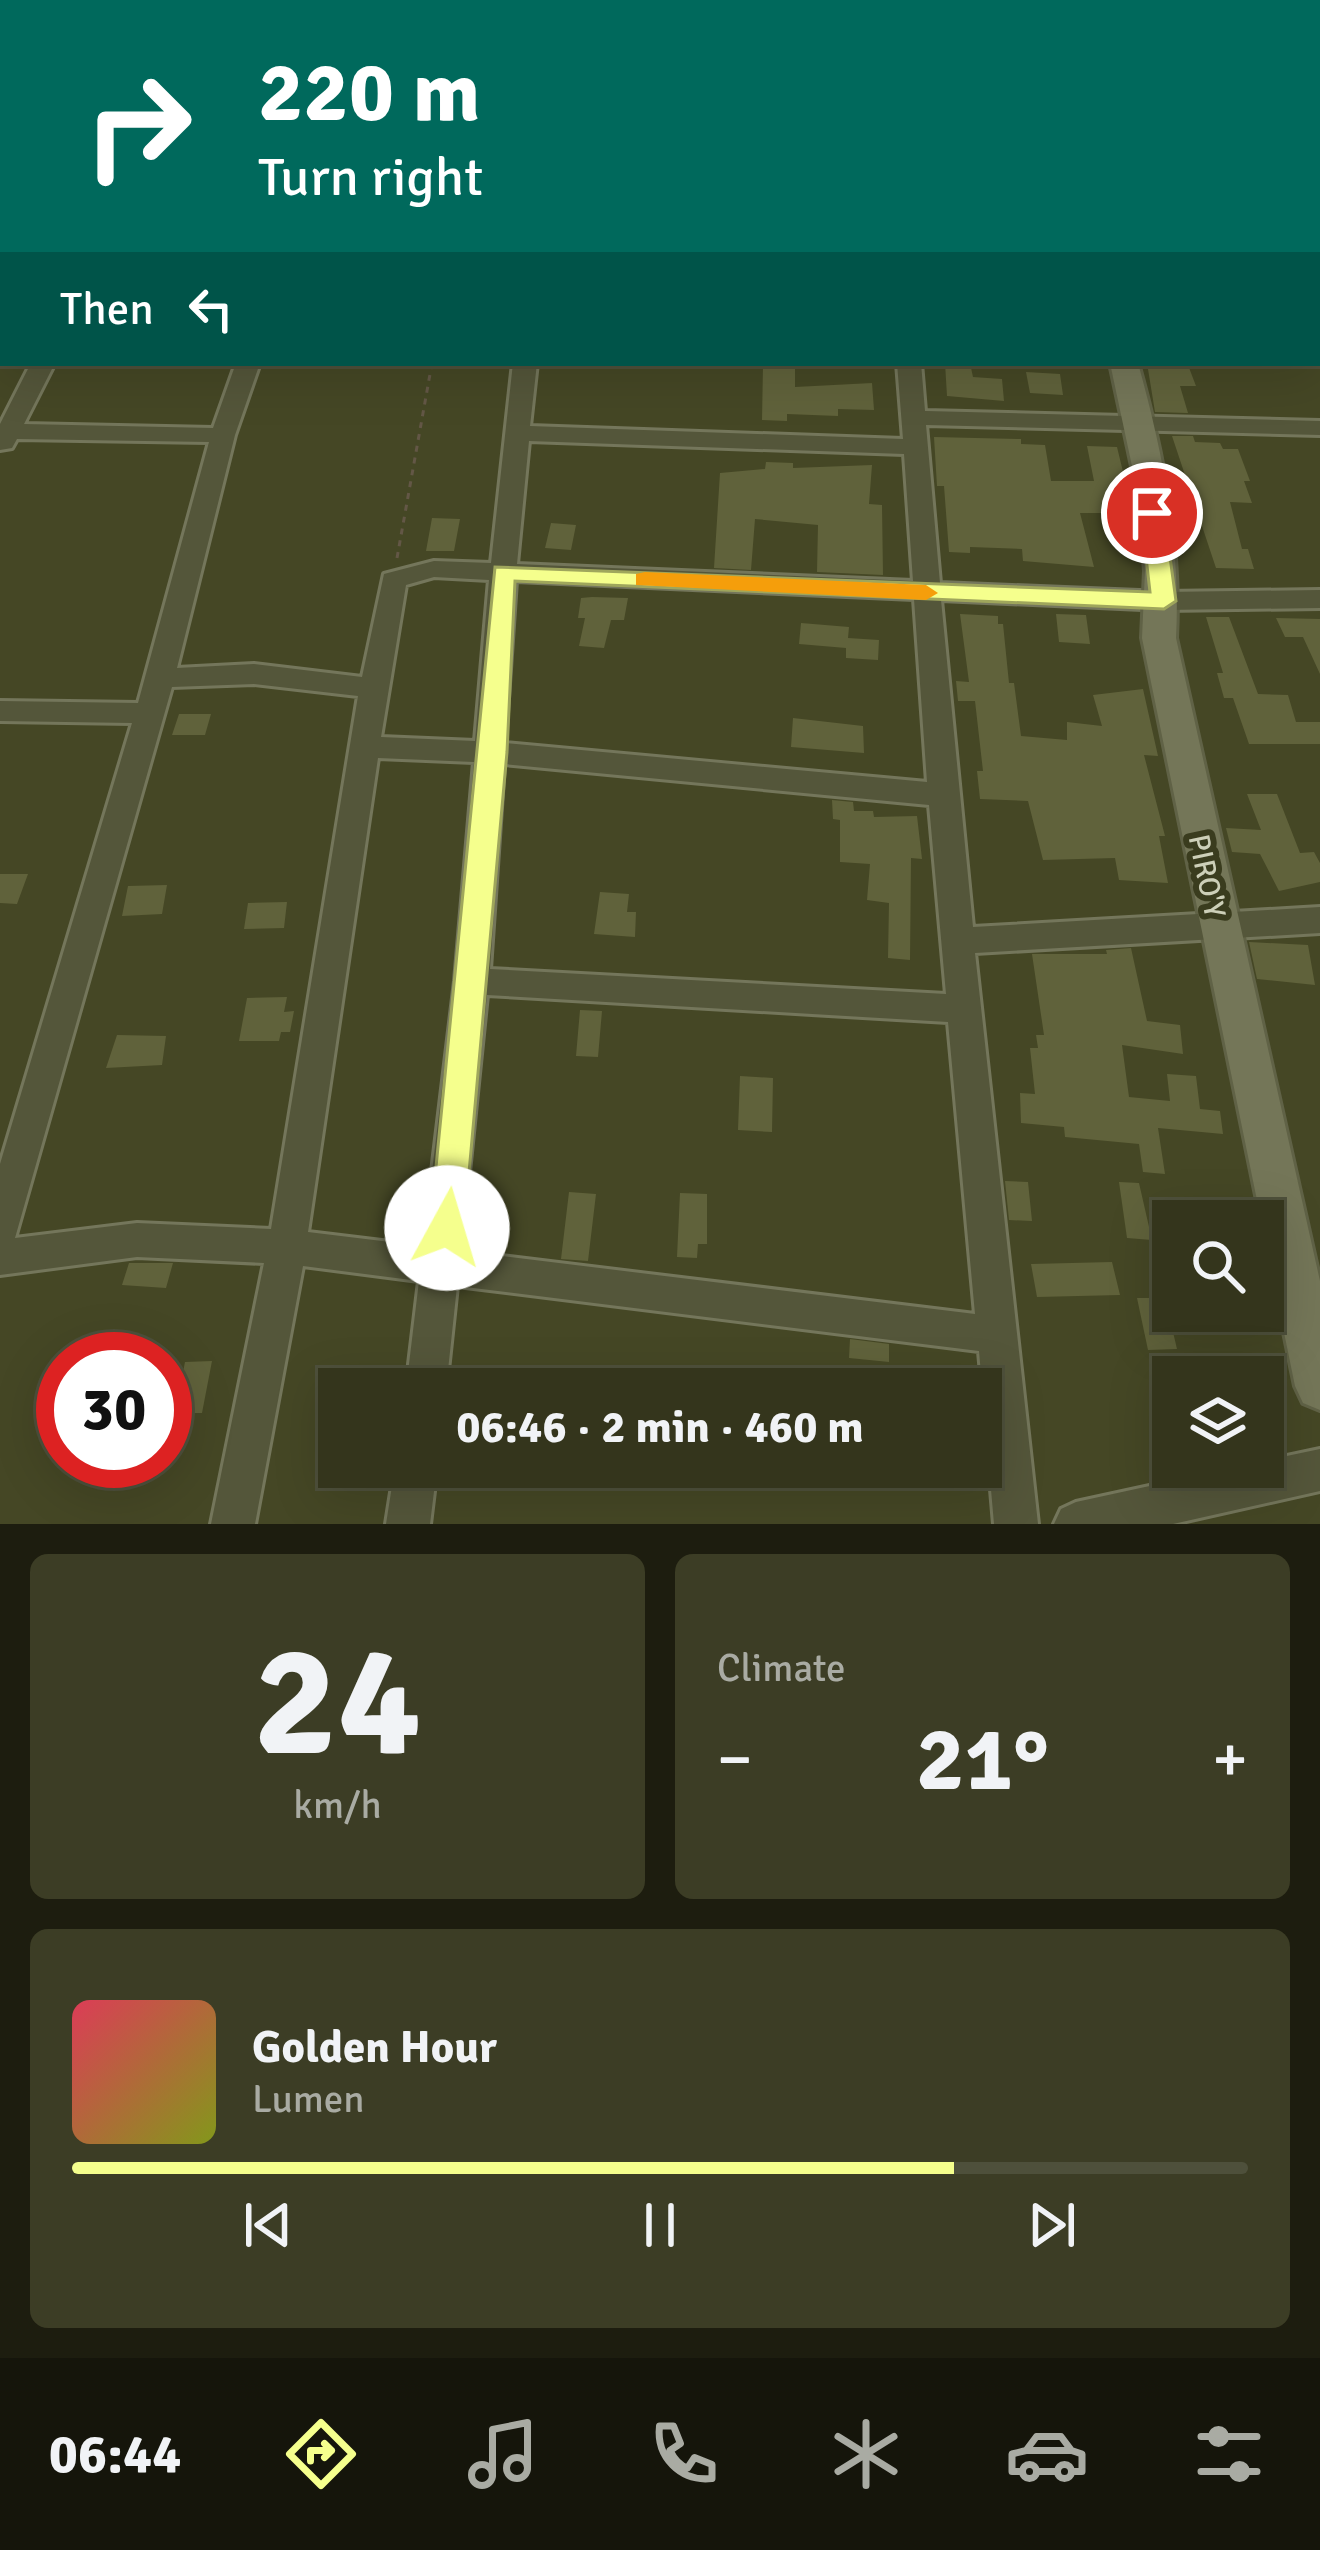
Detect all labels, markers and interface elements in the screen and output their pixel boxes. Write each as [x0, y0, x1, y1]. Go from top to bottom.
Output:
text: 220 m [258, 41, 480, 145]
icon: right [60, 48, 216, 204]
text: Turn right [258, 144, 483, 211]
icon: left [178, 276, 244, 342]
text: Then [60, 282, 154, 337]
pin [1101, 462, 1203, 564]
icon: arrive [1119, 480, 1185, 546]
street label: PIRO'Y [1180, 831, 1233, 921]
position arrow [384, 1165, 510, 1291]
map controls [1152, 1200, 1284, 1488]
button: search [1152, 1200, 1284, 1332]
speed limit sign: 30 [36, 1332, 192, 1488]
button: layers [1152, 1356, 1284, 1488]
text: 06:46 · 2 min · 460 m [456, 1400, 864, 1455]
text: 24 [253, 1606, 422, 1799]
text: Climate [717, 1644, 846, 1692]
text: 21° [916, 1704, 1049, 1815]
text: − [717, 1719, 753, 1800]
text: + [1212, 1719, 1248, 1800]
text: km/h [293, 1781, 382, 1829]
text: Golden Hour [252, 2020, 497, 2075]
text: Lumen [252, 2075, 365, 2123]
icon: previous [235, 2192, 301, 2258]
icon: pause [627, 2192, 693, 2258]
icon: next [1019, 2192, 1085, 2258]
icon: directions [279, 2412, 363, 2496]
icon: music [461, 2412, 545, 2496]
icon: phone [642, 2412, 726, 2496]
icon: climate [824, 2412, 908, 2496]
icon: car [1005, 2412, 1089, 2496]
icon: filters [1187, 2412, 1271, 2496]
text: 06:44 [49, 2421, 181, 2488]

